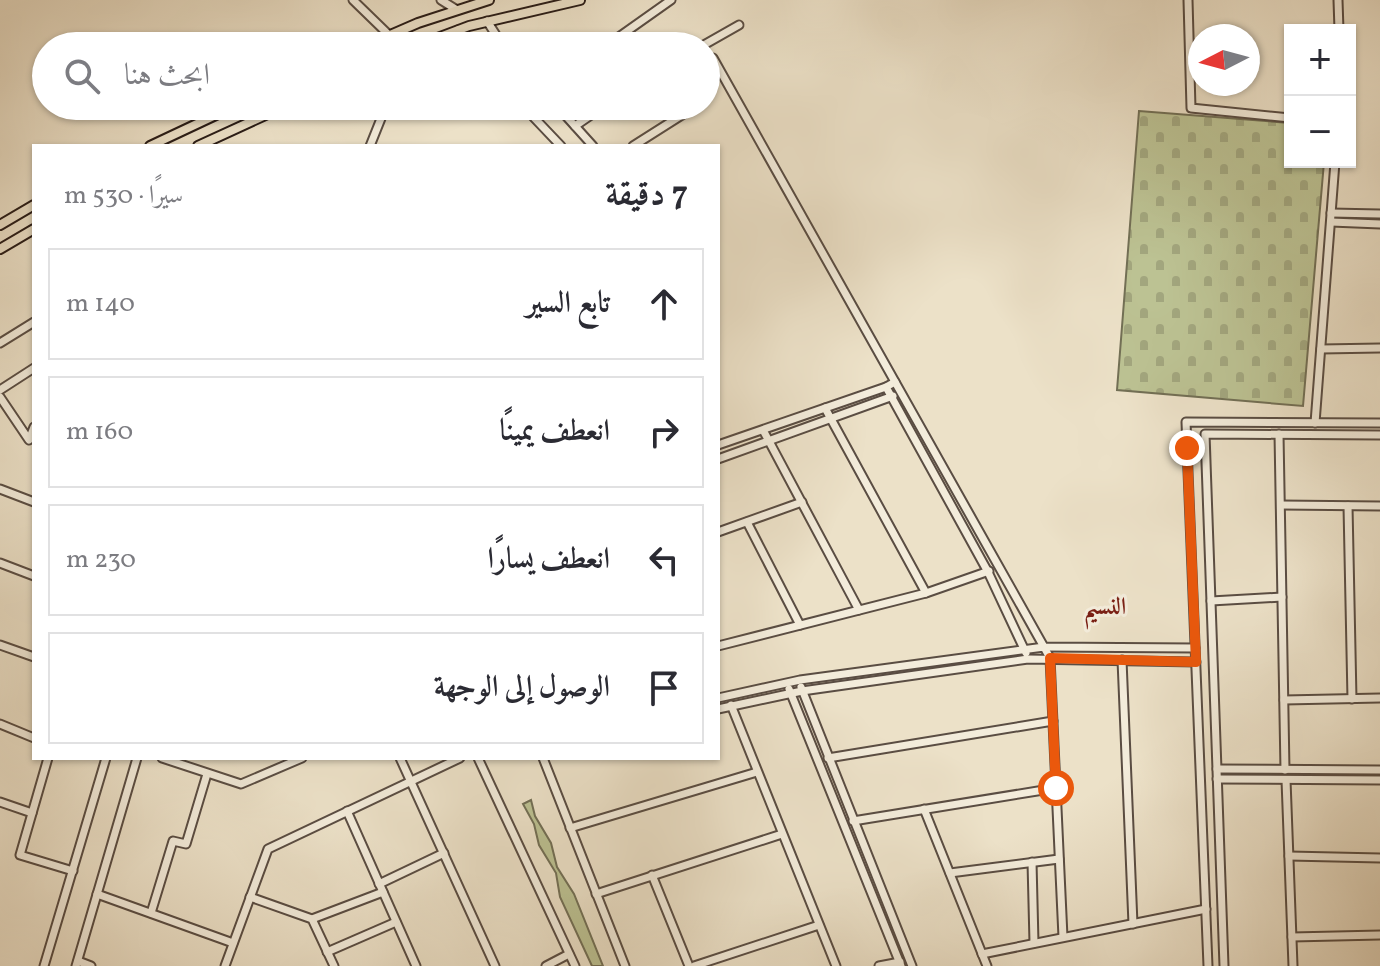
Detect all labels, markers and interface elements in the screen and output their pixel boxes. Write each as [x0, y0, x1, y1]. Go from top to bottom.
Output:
north arrow [1188, 24, 1260, 96]
map controls [1284, 24, 1356, 168]
button: + [1284, 24, 1356, 96]
search box [32, 32, 720, 120]
icon: search [60, 54, 104, 98]
text: ابحث هنا [124, 55, 210, 97]
button: − [1284, 96, 1356, 168]
text: 7 دقيقة [606, 172, 688, 219]
text: سيرًا · 530 m [64, 178, 183, 214]
icon: ahead [642, 282, 686, 326]
text: تابع السير [526, 283, 610, 325]
text: 140 m [66, 286, 135, 322]
icon: right [642, 410, 686, 454]
text: انعطف يمينًا [499, 411, 610, 453]
text: 160 m [66, 414, 133, 450]
route end [1169, 430, 1205, 466]
icon: left [642, 538, 686, 582]
text: انعطف يسارًا [487, 539, 610, 581]
text: 230 m [66, 542, 136, 578]
district label: النسيم [1084, 591, 1126, 630]
icon: arrive [642, 666, 686, 710]
text: الوصول إلى الوجهة [434, 667, 610, 709]
route start [1038, 770, 1074, 806]

